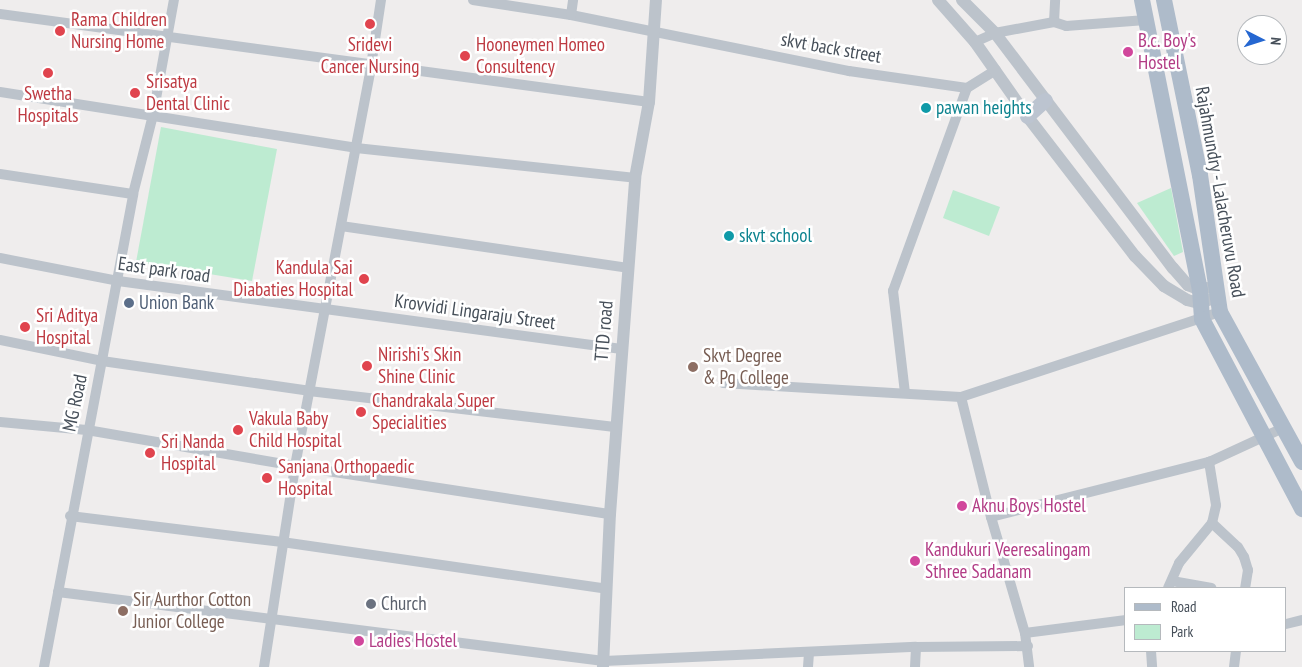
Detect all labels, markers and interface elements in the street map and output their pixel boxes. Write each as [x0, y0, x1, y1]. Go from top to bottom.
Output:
place label: Rama Children Nursing Home [71, 9, 167, 53]
north arrow [1237, 15, 1287, 65]
marker: Sridevi Cancer Nursing [363, 17, 377, 31]
marker: Rama Children Nursing Home [53, 24, 67, 38]
street label: skvt back street [779, 28, 883, 68]
place label: B.c. Boy's Hostel [1138, 30, 1197, 74]
place label: Sridevi Cancer Nursing [321, 34, 419, 78]
place label: Hooneymen Homeo Consultency [476, 34, 605, 78]
text: N [1267, 37, 1285, 46]
marker: B.c. Boy's Hostel [1122, 46, 1134, 58]
marker: Hooneymen Homeo Consultency [458, 49, 472, 63]
marker: Swetha Hospitals [41, 66, 55, 80]
place label: Srisatya Dental Clinic [146, 71, 230, 115]
place label: Swetha Hospitals [18, 83, 78, 127]
street label: Rajahmundry - Lalacheruvu Road [1190, 84, 1250, 300]
marker: Srisatya Dental Clinic [128, 86, 142, 100]
place label: pawan heights [936, 97, 1032, 119]
marker: pawan heights [920, 102, 932, 114]
place label: skvt school [739, 225, 812, 247]
marker: skvt school [723, 230, 735, 242]
street label: East park road [116, 252, 212, 288]
place label: Kandula Sai Diabaties Hospital [233, 257, 353, 301]
marker: Kandula Sai Diabaties Hospital [357, 272, 371, 286]
street label: Krovvidi Lingaraju Street [393, 289, 557, 335]
place label: Union Bank [139, 292, 214, 314]
marker: Union Bank [123, 297, 135, 309]
street label: TTD road [590, 300, 618, 362]
place label: Sri Aditya Hospital [36, 305, 99, 349]
marker: Sri Aditya Hospital [18, 320, 32, 334]
place label: Nirishi's Skin Shine Clinic [378, 344, 461, 388]
place label: Skvt Degree & Pg College [703, 345, 789, 389]
marker: Nirishi's Skin Shine Clinic [360, 359, 374, 373]
marker: Skvt Degree & Pg College [687, 361, 699, 373]
street label: MG Road [58, 372, 92, 434]
place label: Chandrakala Super Specialities [372, 390, 495, 434]
marker: Chandrakala Super Specialities [354, 405, 368, 419]
place label: Vakula Baby Child Hospital [249, 408, 341, 452]
marker: Vakula Baby Child Hospital [231, 423, 245, 437]
place label: Sri Nanda Hospital [161, 431, 224, 475]
marker: Sri Nanda Hospital [143, 446, 157, 460]
place label: Sanjana Orthopaedic Hospital [278, 456, 414, 500]
marker: Sanjana Orthopaedic Hospital [260, 471, 274, 485]
place label: Aknu Boys Hostel [972, 495, 1086, 517]
marker: Aknu Boys Hostel [956, 500, 968, 512]
place label: Kandukuri Veeresalingam Sthree Sadanam [925, 539, 1091, 583]
marker: Kandukuri Veeresalingam Sthree Sadanam [909, 555, 921, 567]
legend [1124, 587, 1287, 652]
place label: Sir Aurthor Cotton Junior College [133, 589, 252, 633]
place label: Church [381, 593, 427, 615]
text: Road [1171, 597, 1197, 616]
marker: Church [365, 598, 377, 610]
marker: Sir Aurthor Cotton Junior College [117, 605, 129, 617]
text: Park [1171, 622, 1193, 641]
place label: Ladies Hostel [369, 630, 457, 652]
marker: Ladies Hostel [353, 635, 365, 647]

